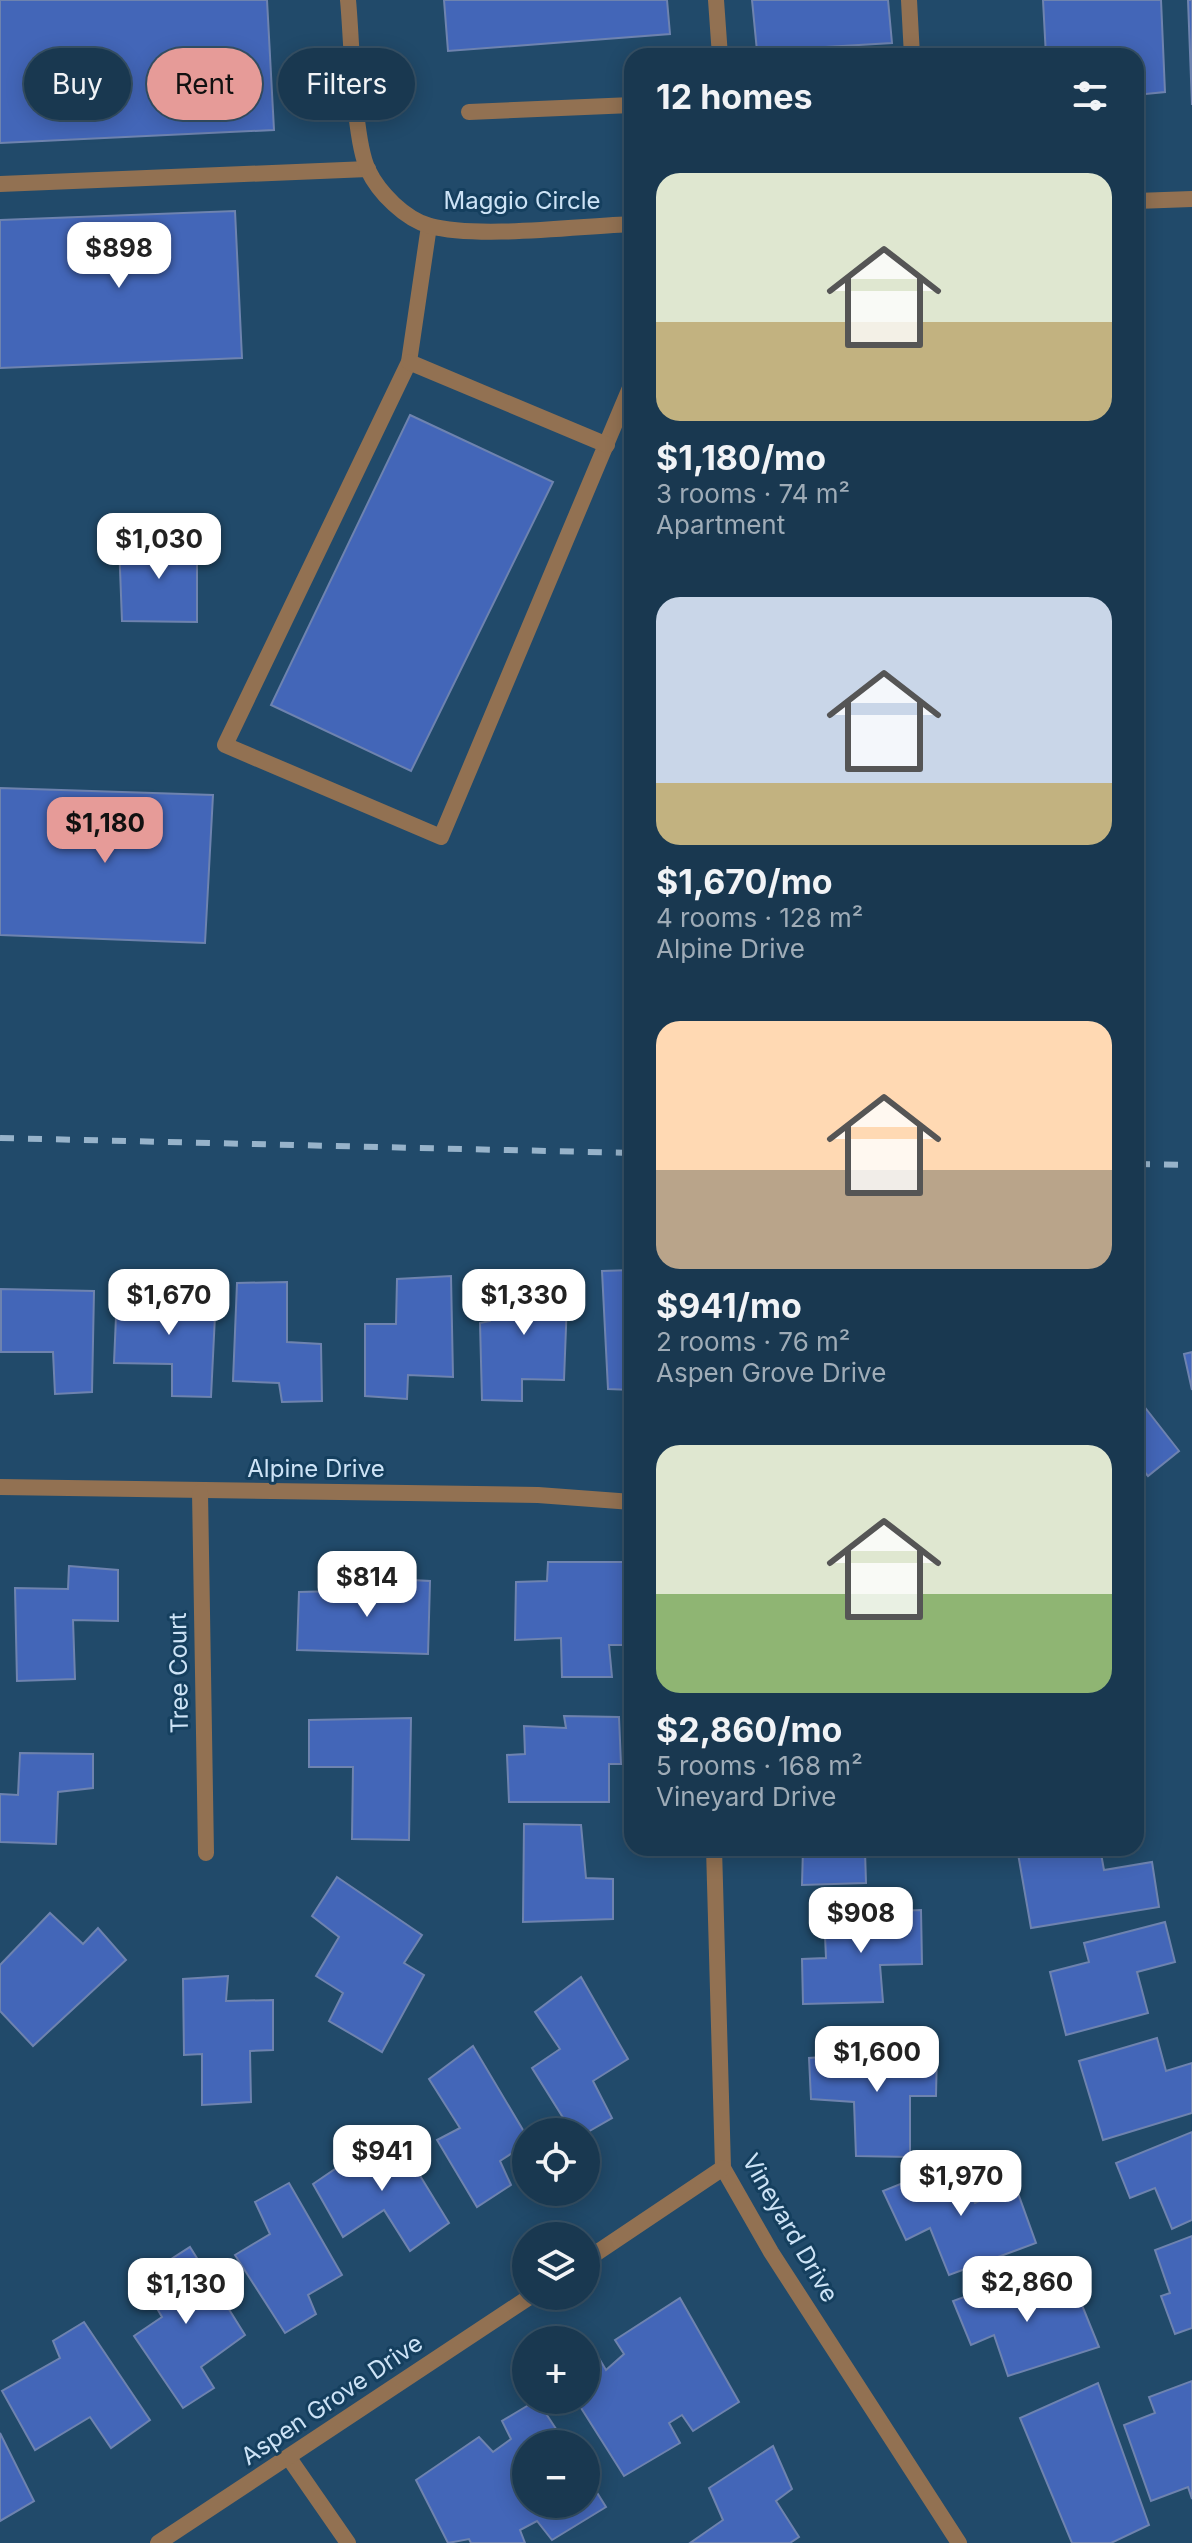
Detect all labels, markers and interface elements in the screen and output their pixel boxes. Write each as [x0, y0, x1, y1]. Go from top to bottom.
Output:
chip: Buy [24, 48, 131, 120]
chip: Rent [147, 48, 262, 120]
chip: Filters [278, 48, 415, 120]
icon: filters [1068, 74, 1112, 118]
text: 12 homes [656, 76, 812, 117]
street label: Maggio Circle [443, 186, 601, 215]
pin: $898 [72, 222, 166, 290]
icon: home [812, 225, 956, 369]
text: $898 [85, 232, 153, 263]
text: $1,180/mo [656, 437, 826, 478]
text: 3 rooms · 74 m² [656, 478, 850, 509]
text: Apartment [656, 509, 785, 540]
pin: $1,030 [94, 513, 224, 581]
text: $1,030 [115, 523, 203, 554]
icon: home [812, 649, 956, 793]
pin: $1,180 [40, 797, 170, 865]
text: $1,180 [65, 807, 145, 838]
text: $1,670/mo [656, 861, 833, 902]
text: 4 rooms · 128 m² [656, 902, 863, 933]
text: Alpine Drive [656, 933, 805, 964]
icon: home [812, 1073, 956, 1217]
pin: $1,670 [104, 1269, 234, 1337]
pin: $1,330 [459, 1269, 589, 1337]
text: $1,670 [126, 1279, 212, 1310]
text: $1,330 [480, 1279, 568, 1310]
text: $941/mo [656, 1285, 802, 1326]
text: 2 rooms · 76 m² [656, 1326, 850, 1357]
text: Aspen Grove Drive [656, 1357, 886, 1388]
street label: Alpine Drive [247, 1454, 385, 1483]
icon: home [812, 1497, 956, 1641]
pin: $814 [320, 1551, 414, 1619]
text: $814 [336, 1561, 398, 1592]
street label: Tree Court [163, 1612, 194, 1734]
text: $2,860/mo [656, 1709, 842, 1750]
text: 5 rooms · 168 m² [656, 1750, 863, 1781]
text: Vineyard Drive [656, 1781, 836, 1812]
pin: $908 [814, 1887, 908, 1955]
text: $908 [827, 1897, 895, 1928]
pin: $1,600 [812, 2026, 942, 2094]
text: $1,600 [833, 2036, 921, 2067]
map controls [512, 2118, 600, 2518]
button: locate [512, 2118, 600, 2206]
pin: $941 [335, 2125, 429, 2193]
text: $941 [351, 2135, 413, 2166]
street label: Vineyard Drive [736, 2148, 845, 2307]
pin: $1,970 [896, 2150, 1026, 2218]
text: $1,970 [918, 2160, 1004, 2191]
button: layers [512, 2222, 600, 2310]
pin: $2,860 [962, 2256, 1092, 2324]
pin: $1,130 [121, 2258, 251, 2326]
text: $2,860 [981, 2266, 1073, 2297]
text: $1,130 [146, 2268, 226, 2299]
button: + [512, 2326, 600, 2414]
street label: Aspen Grove Drive [235, 2328, 428, 2471]
button: − [512, 2430, 600, 2518]

